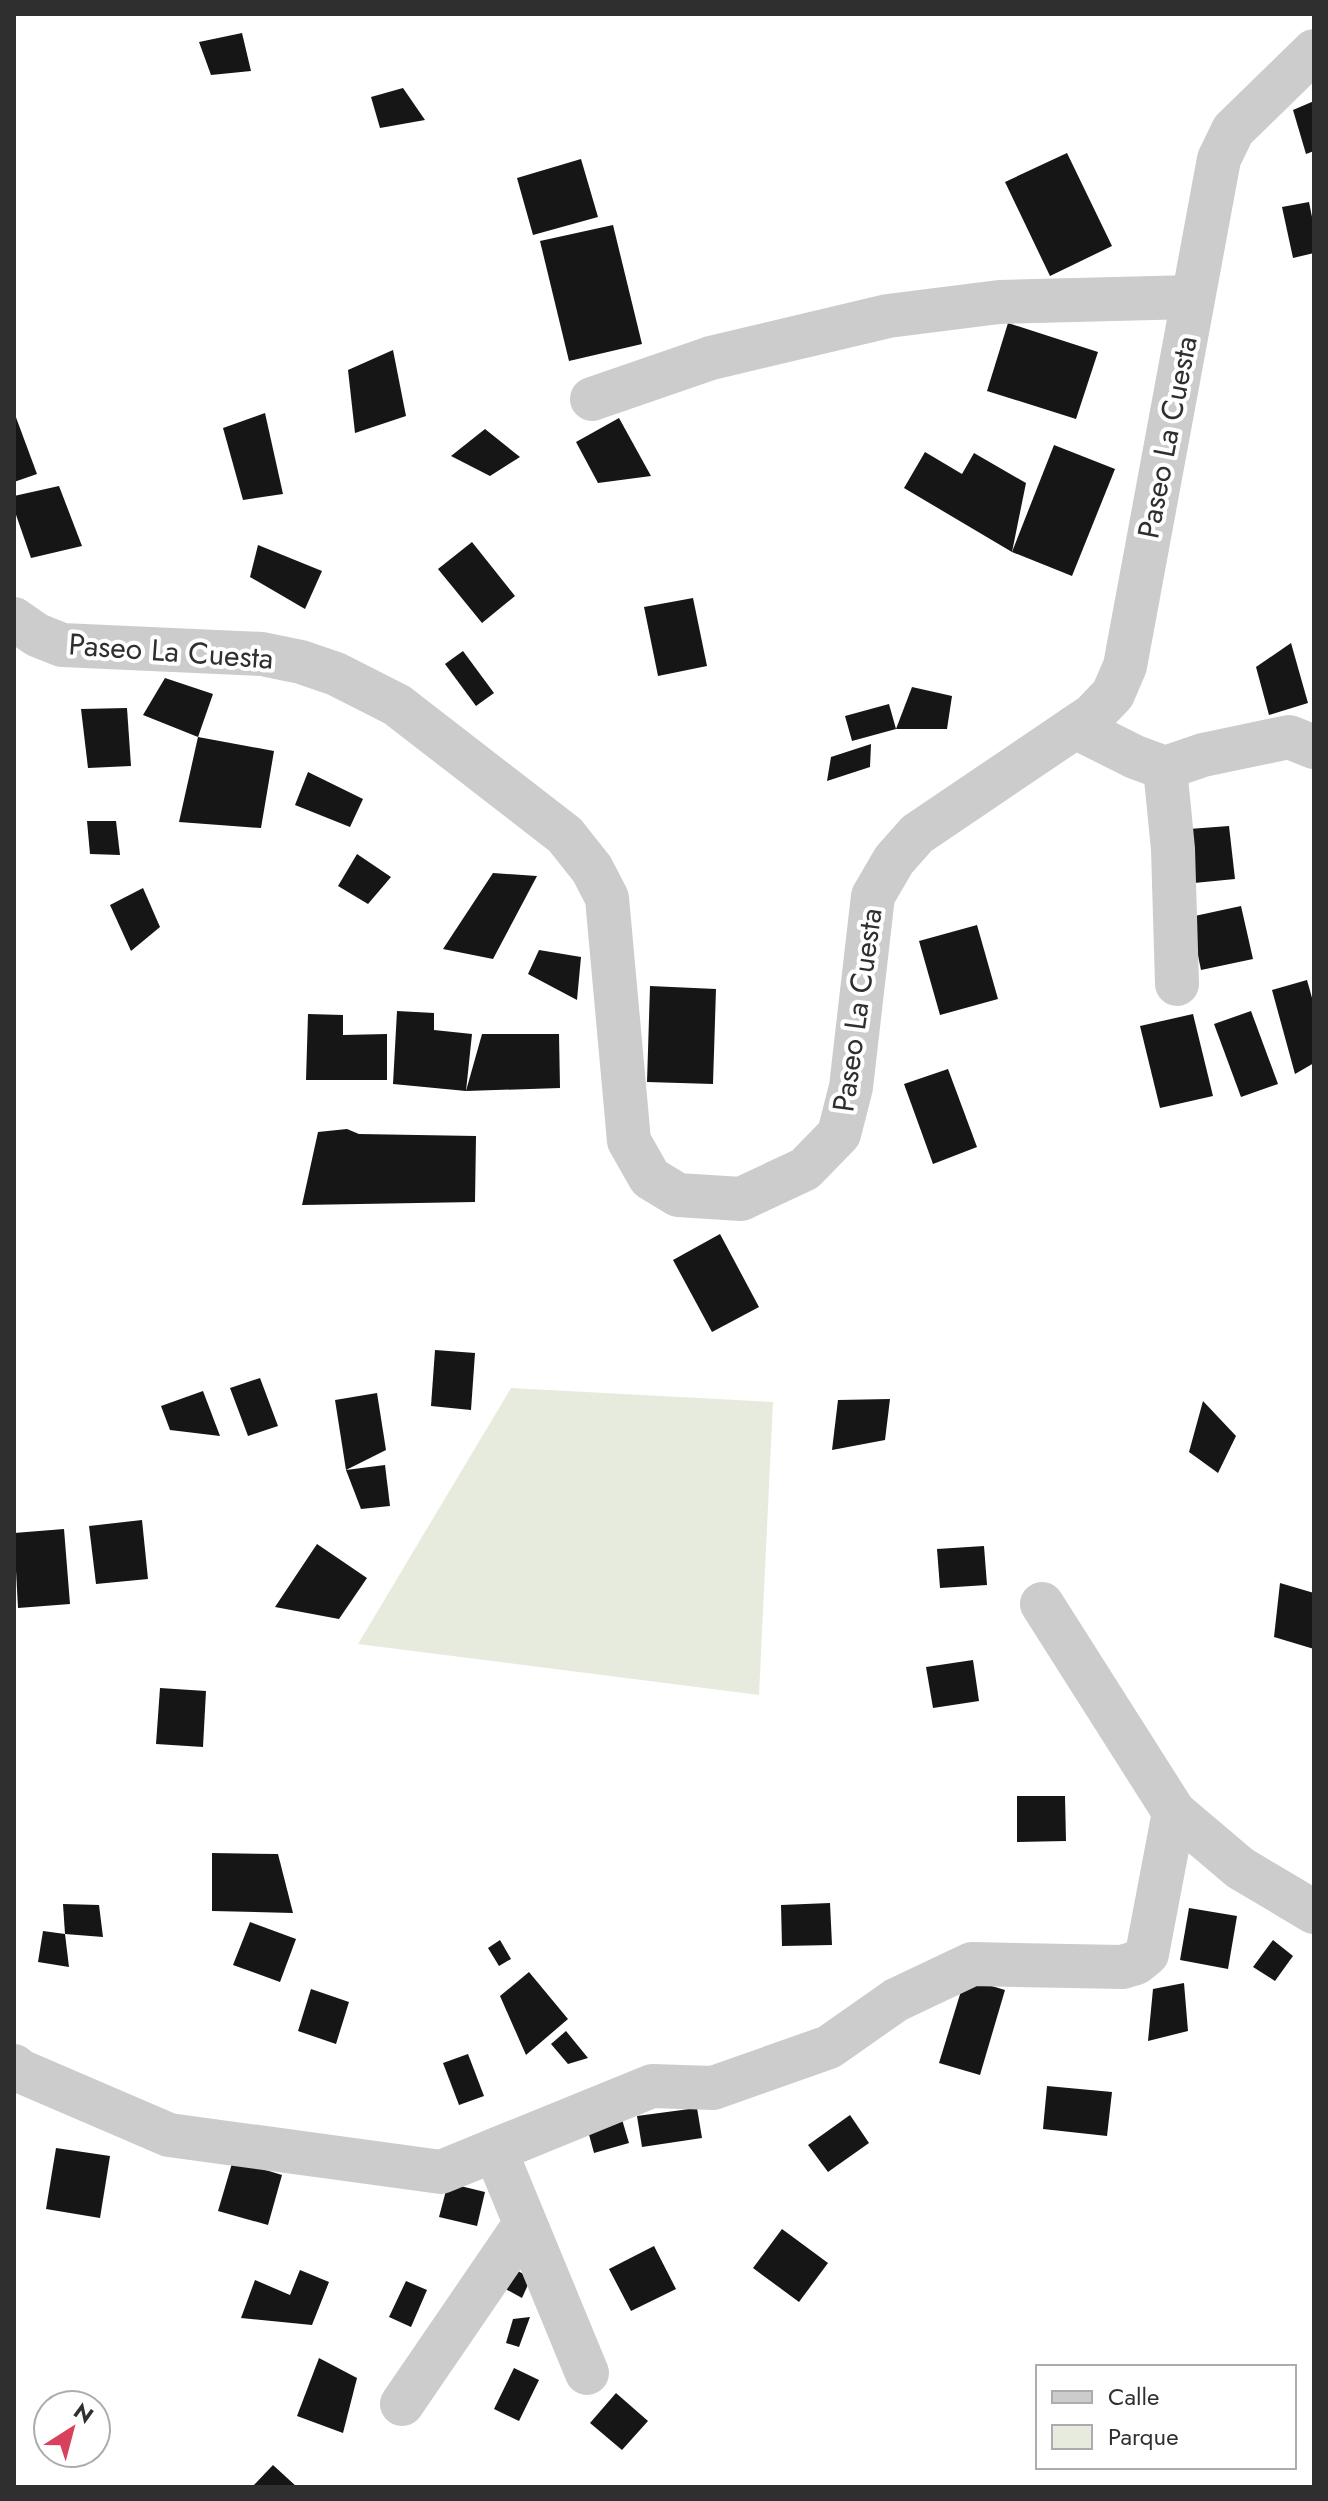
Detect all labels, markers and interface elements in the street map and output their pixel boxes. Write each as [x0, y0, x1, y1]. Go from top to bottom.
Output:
street label: Paseo La Cuesta [1126, 332, 1208, 542]
street label: Paseo La Cuesta [67, 622, 275, 680]
street label: Paseo La Cuesta [821, 905, 893, 1115]
legend [1036, 2365, 1296, 2469]
text: Calle [1108, 2379, 1159, 2414]
north arrow [32, 2389, 112, 2469]
text: N [67, 2395, 100, 2431]
text: Parque [1108, 2419, 1179, 2454]

